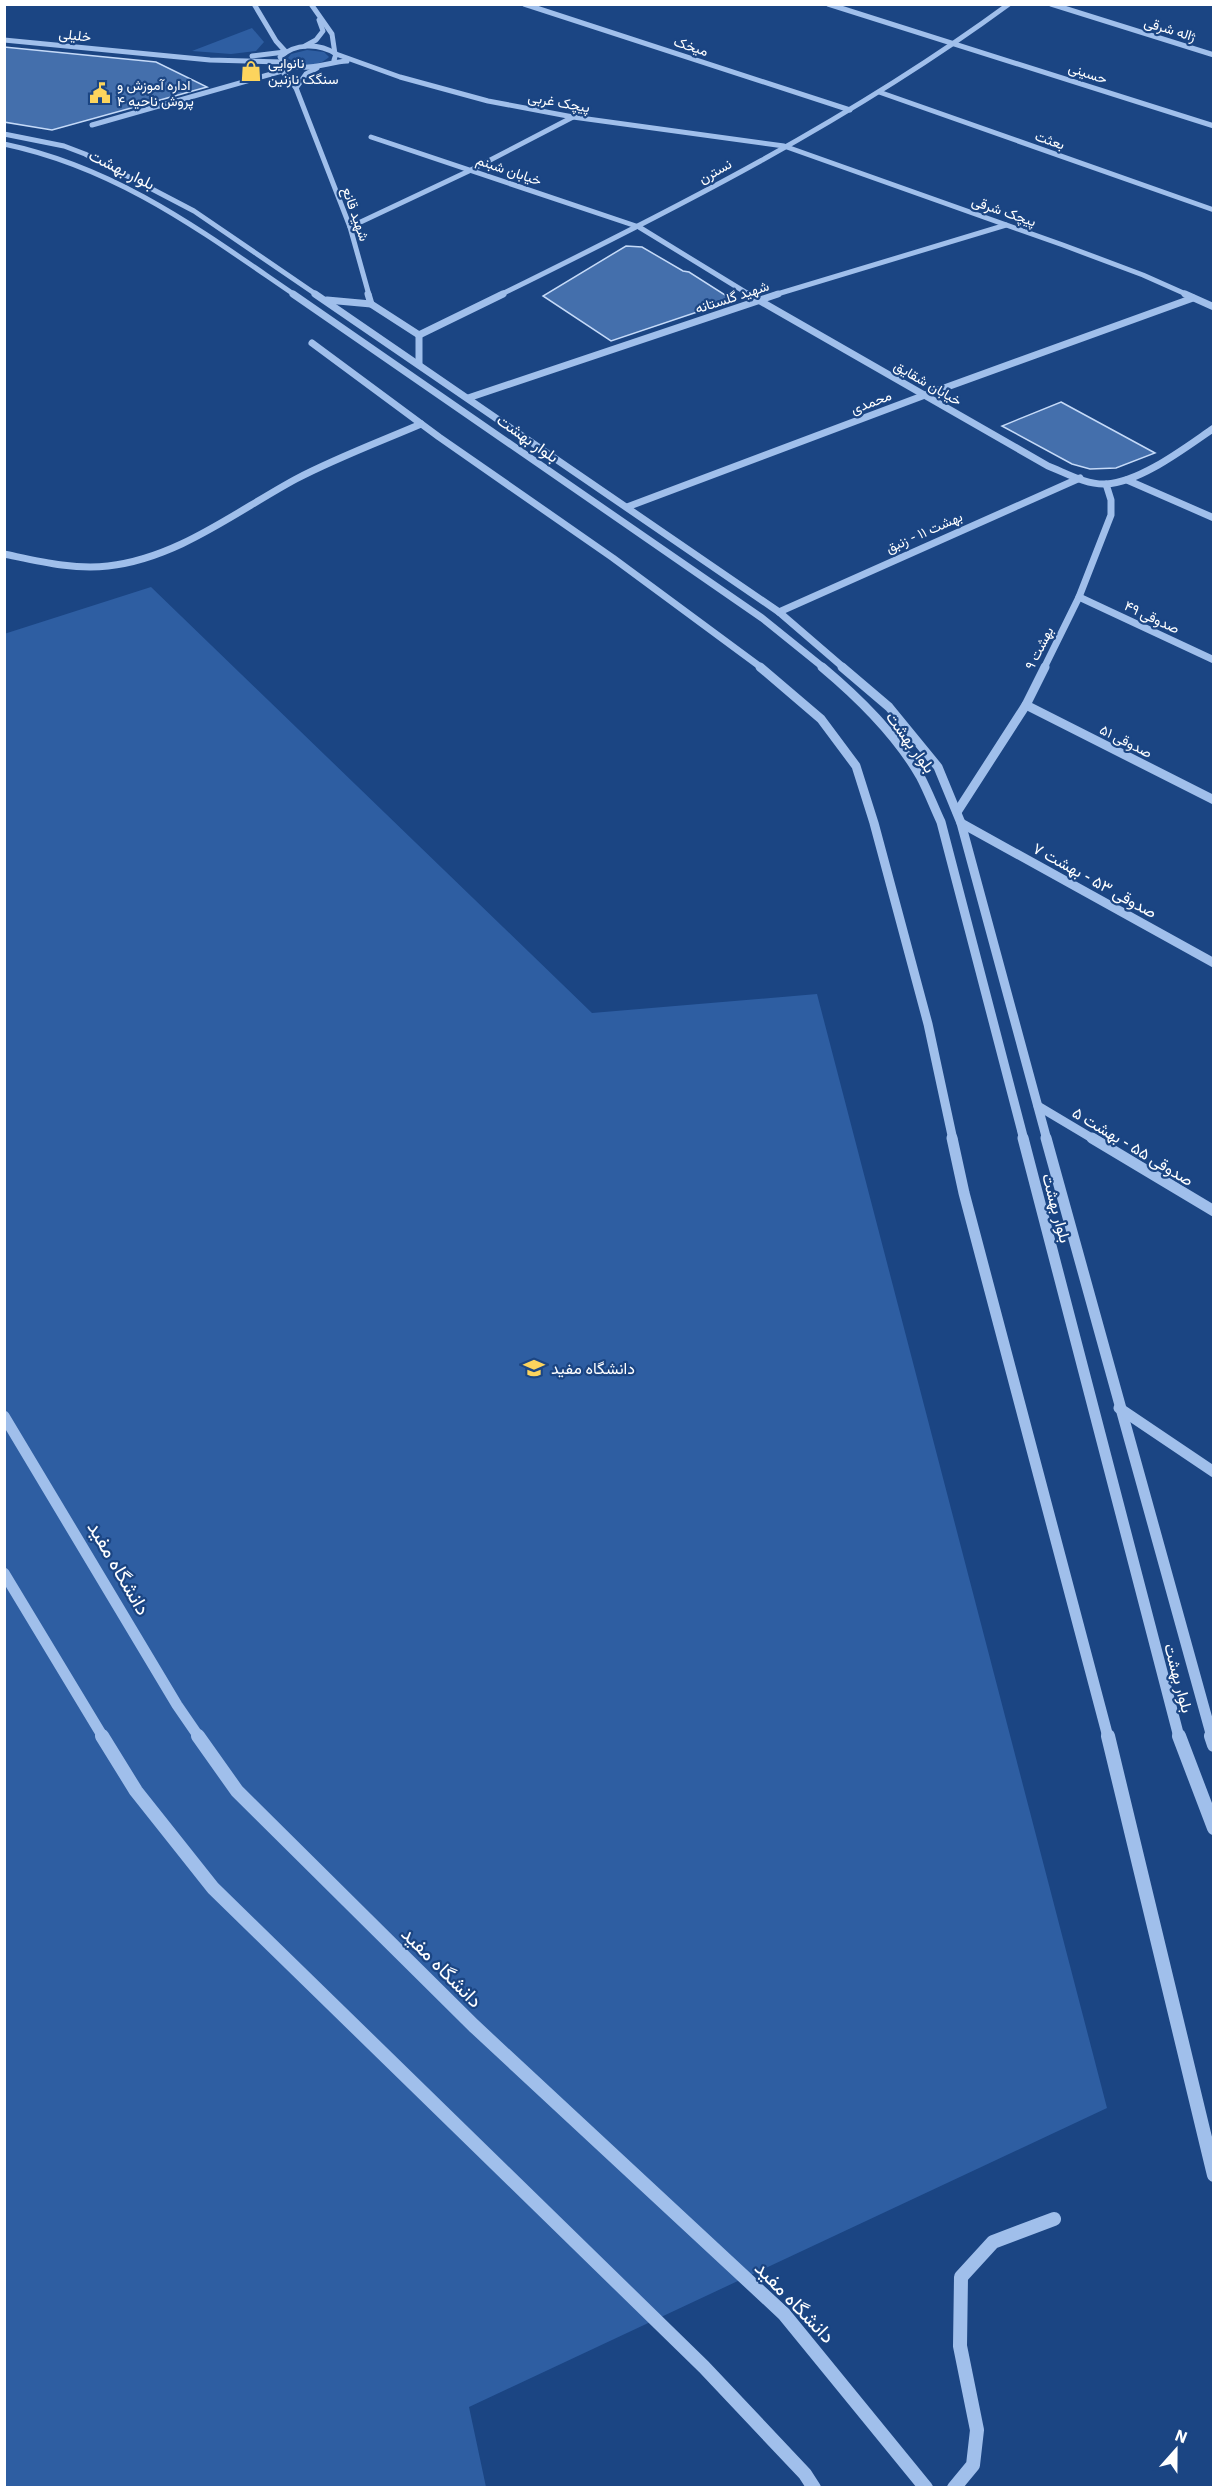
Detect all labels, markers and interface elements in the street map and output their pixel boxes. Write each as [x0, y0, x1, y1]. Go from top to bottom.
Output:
street label: ژاله شرقی [1142, 13, 1198, 45]
street label: خلیلی [58, 24, 92, 46]
street label: میخک [671, 32, 711, 60]
place label: نانوایی سنگک نازنین [268, 54, 339, 88]
street label: حسینی [1066, 58, 1110, 88]
shop icon: نانوایی سنگک نازنین [239, 59, 263, 83]
place label: اداره آموزش و پروش ناحیه ۴ [117, 76, 194, 111]
public building icon: اداره آموزش و پروش ناحیه ۴ [88, 81, 112, 105]
street label: پیچک غربی [526, 88, 592, 117]
street label: بعثت [1033, 127, 1067, 153]
street label: بلوار بهشت [85, 144, 158, 194]
street label: خیابان شبنم [474, 150, 544, 190]
street label: نسترن [695, 155, 735, 187]
street label: شهید قانع [336, 184, 374, 244]
street label: پیچک شرقی [969, 192, 1039, 231]
street label: شهید گلستانه [693, 277, 771, 317]
street label: خیابان شقایق [891, 356, 965, 410]
street label: محمدی [848, 386, 894, 418]
street label: بلوار بهشت [493, 409, 563, 467]
street label: بهشت ۱۱ - زنبق [883, 507, 965, 557]
street label: صدوقی ۴۹ [1121, 596, 1183, 638]
street label: بهشت ۹ [1021, 623, 1057, 673]
street label: بلوار بهشت [881, 707, 940, 777]
street label: صدوقی ۵۱ [1097, 720, 1155, 762]
street label: صدوقی ۵۳ - بهشت ۷ [1029, 838, 1160, 923]
street label: صدوقی ۵۵ - بهشت ۵ [1068, 1102, 1197, 1191]
street label: بلوار بهشت [1037, 1171, 1076, 1245]
school or university icon: دانشگاه مفید [522, 1356, 546, 1380]
place label: دانشگاه مفید [551, 1358, 635, 1378]
street label: دانشگاه مفید [82, 1516, 157, 1620]
street label: بلوار بهشت [1159, 1641, 1198, 1715]
street label: دانشگاه مفید [396, 1920, 489, 2013]
street label: دانشگاه مفید [749, 2255, 841, 2349]
north arrow [1146, 2420, 1206, 2480]
text: N [1172, 2425, 1190, 2447]

